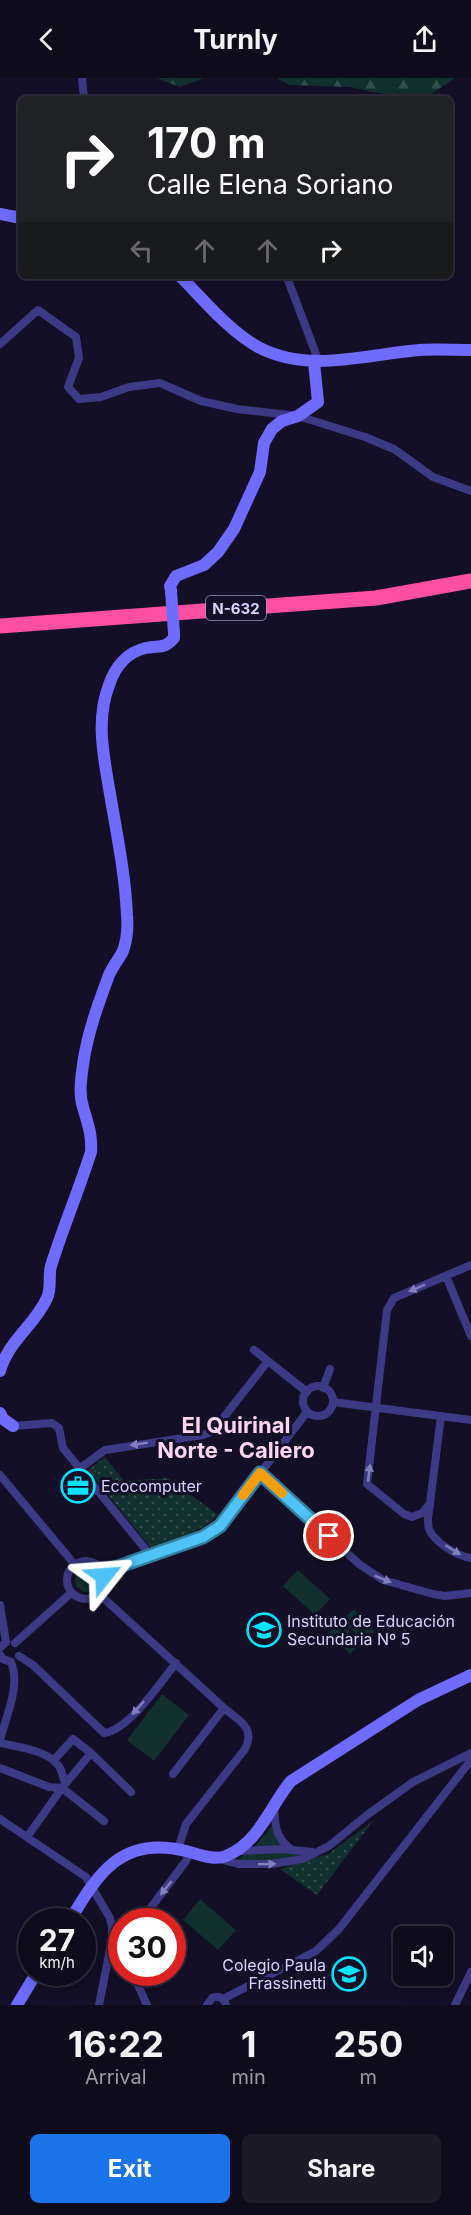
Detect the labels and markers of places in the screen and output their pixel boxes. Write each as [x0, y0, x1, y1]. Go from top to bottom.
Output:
office icon: Ecocomputer [60, 1468, 96, 1504]
place label: Ecocomputer [101, 1476, 202, 1496]
pin [303, 1510, 354, 1561]
place label: Instituto de Educación Secundaria Nº 5 [287, 1611, 455, 1649]
school or university icon: Instituto de Educación Secundaria Nº 5 [246, 1612, 282, 1648]
place label: Colegio Paula Frassinetti [222, 1955, 326, 1993]
school or university icon: Colegio Paula Frassinetti [331, 1956, 367, 1992]

